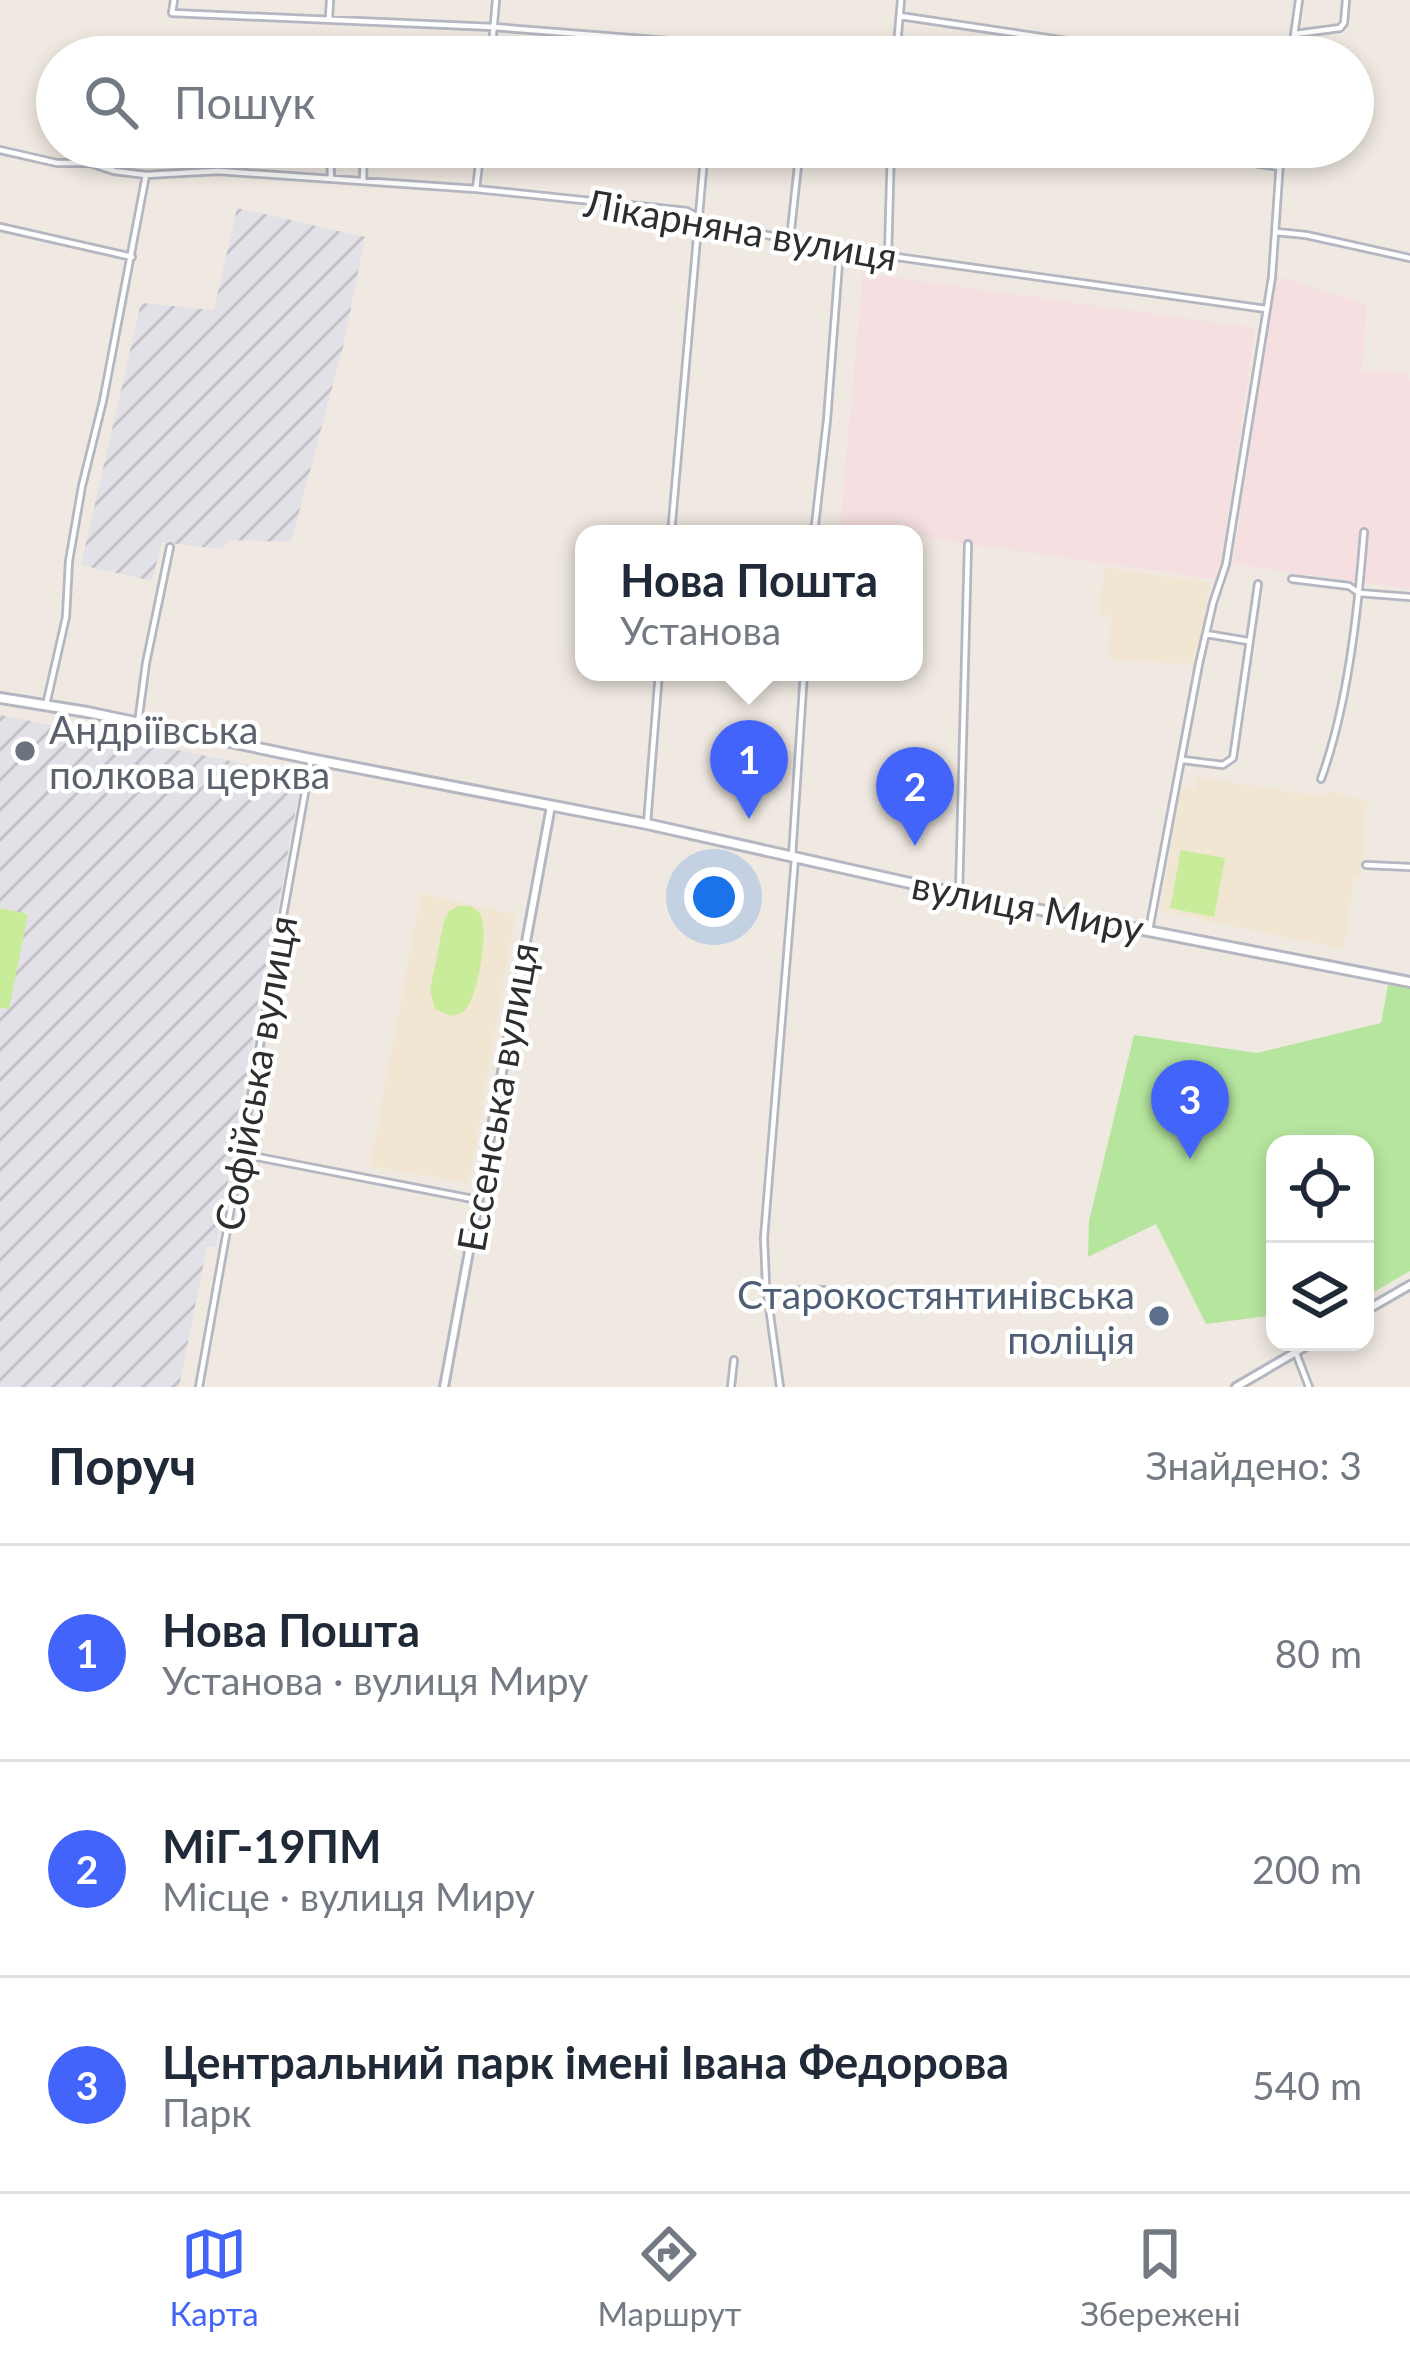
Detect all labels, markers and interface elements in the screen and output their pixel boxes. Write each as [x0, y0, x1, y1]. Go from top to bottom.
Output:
search box [36, 36, 1374, 168]
icon: search [78, 69, 144, 135]
text: Пошук [174, 75, 315, 129]
street label: Лікарняна вулиця [580, 179, 901, 279]
popup [575, 525, 923, 681]
text: Нова Пошта [620, 553, 878, 607]
text: Установа [620, 607, 781, 653]
place label: Андріївська полкова церква [49, 706, 330, 797]
pin: 1 [710, 720, 788, 819]
marker: Андріївська полкова церква [12, 738, 38, 764]
pin: 2 [876, 747, 954, 846]
street label: вулиця Миру [908, 861, 1148, 951]
your location [684, 867, 744, 927]
street label: Софійська вулиця [205, 912, 305, 1234]
street label: Ессенська вулиця [447, 939, 547, 1255]
pin: 3 [1151, 1060, 1229, 1159]
map controls [1266, 1135, 1374, 1351]
button: locate [1266, 1135, 1374, 1243]
button: layers [1266, 1243, 1374, 1351]
place label: Старокостянтинівська поліція [737, 1271, 1135, 1362]
marker: Старокостянтинівська поліція [1146, 1303, 1172, 1329]
text: Поруч [48, 1435, 197, 1496]
text: Знайдено: 3 [1145, 1442, 1362, 1488]
text: Нова Пошта [162, 1603, 420, 1657]
text: 1 [76, 1630, 98, 1676]
text: 80 m [1275, 1630, 1362, 1676]
text: Установа · вулиця Миру [162, 1657, 588, 1703]
text: МіГ-19ПМ [162, 1819, 382, 1873]
text: 2 [76, 1846, 98, 1892]
text: 200 m [1252, 1846, 1362, 1892]
text: Місце · вулиця Миру [162, 1873, 535, 1919]
text: Центральний парк імені Івана Федорова [162, 2035, 1009, 2089]
text: 3 [76, 2062, 98, 2108]
text: 540 m [1252, 2062, 1362, 2108]
text: Парк [162, 2089, 252, 2135]
tab: Карта [169, 2221, 259, 2333]
tab: Маршрут [597, 2221, 741, 2333]
tab: Збережені [1080, 2221, 1241, 2333]

